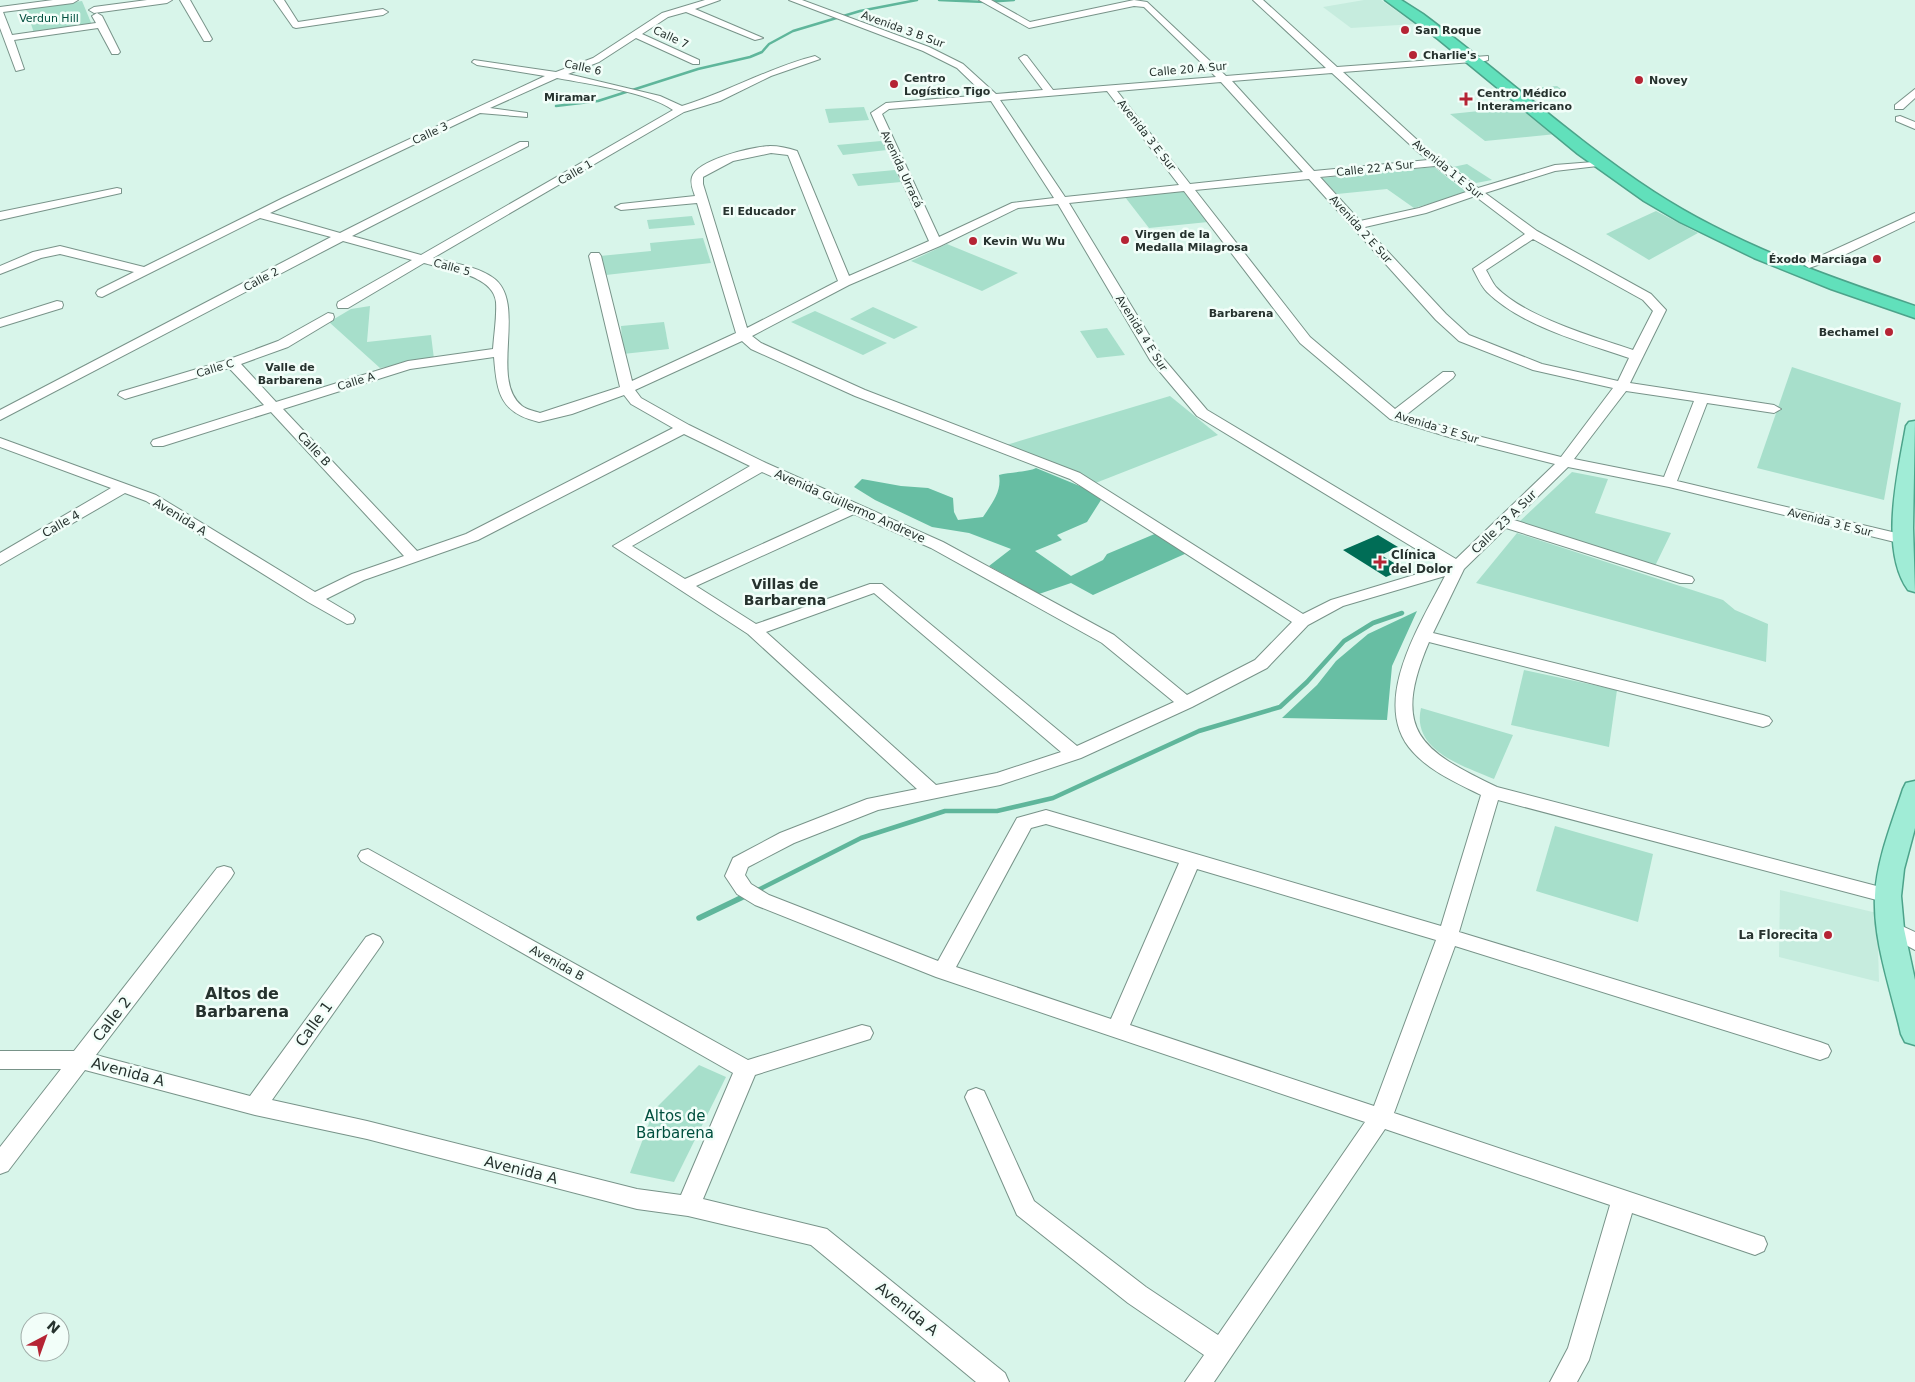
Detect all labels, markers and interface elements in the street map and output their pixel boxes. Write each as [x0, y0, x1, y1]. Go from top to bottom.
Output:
street label: Avenida 3 B Sur [860, 8, 947, 51]
park label: Verdun Hill [19, 12, 79, 25]
street label: Calle 7 [651, 24, 691, 51]
marker: San Roque [1399, 24, 1411, 36]
place label: San Roque [1415, 24, 1481, 37]
marker: Charlie's [1407, 49, 1419, 61]
place label: Charlie's [1423, 49, 1477, 62]
street label: Calle 6 [563, 57, 603, 78]
street label: Calle 20 A Sur [1149, 60, 1228, 79]
place label: Centro Logístico Tigo [904, 72, 991, 98]
marker: Novey [1633, 74, 1645, 86]
place label: Novey [1649, 74, 1688, 87]
marker: Centro Logístico Tigo [888, 78, 900, 90]
place label: Centro Médico Interamericano [1477, 87, 1572, 113]
district label: Miramar [544, 91, 597, 104]
marker: Centro Médico Interamericano [1459, 92, 1473, 106]
street label: Avenida 3 E Sur [1115, 97, 1179, 174]
street label: Calle 3 [410, 120, 450, 147]
street label: Avenida Urracá [878, 128, 925, 210]
street label: Avenida 1 E Sur [1410, 137, 1486, 202]
street label: Calle 1 [556, 157, 595, 188]
street label: Calle 22 A Sur [1336, 158, 1415, 179]
street label: Avenida 2 E Sur [1327, 193, 1395, 266]
district label: El Educador [722, 205, 796, 218]
place label: Virgen de la Medalla Milagrosa [1135, 228, 1248, 254]
marker: Virgen de la Medalla Milagrosa [1119, 234, 1131, 246]
marker: Kevin Wu Wu [967, 235, 979, 247]
place label: Kevin Wu Wu [983, 235, 1065, 248]
place label: Éxodo Marciaga [1769, 253, 1867, 266]
marker: Éxodo Marciaga [1871, 253, 1883, 265]
street label: Calle 5 [432, 256, 472, 279]
street label: Calle 2 [241, 265, 281, 294]
street label: Avenida 4 E Sur [1113, 293, 1170, 374]
district label: Barbarena [1209, 307, 1273, 320]
place label: Bechamel [1819, 326, 1879, 339]
marker: Bechamel [1883, 326, 1895, 338]
street label: Calle C [195, 357, 236, 380]
district label: Valle de Barbarena [258, 361, 322, 387]
street label: Calle A [336, 370, 377, 393]
street label: Avenida 3 E Sur [1393, 409, 1481, 447]
street label: Calle B [295, 429, 333, 469]
street label: Avenida Guillermo Andreve [772, 466, 928, 546]
street label: Calle 23 A Sur [1469, 487, 1539, 557]
street label: Avenida A [151, 496, 210, 539]
street label: Avenida 3 E Sur [1786, 506, 1874, 539]
street label: Calle 4 [40, 508, 82, 540]
place label: Clínica del Dolor [1391, 548, 1453, 576]
marker: Clínica del Dolor [1373, 555, 1387, 569]
district label: Villas de Barbarena [744, 576, 826, 608]
place label: La Florecita [1738, 928, 1818, 942]
marker: La Florecita [1822, 929, 1834, 941]
street label: Avenida B [527, 942, 587, 984]
district label: Altos de Barbarena [195, 984, 289, 1021]
street label: Calle 2 [89, 993, 135, 1045]
street label: Calle 1 [292, 998, 336, 1050]
street label: Avenida A [89, 1054, 167, 1091]
park label: Altos de Barbarena [636, 1107, 714, 1142]
street label: Avenida A [482, 1152, 560, 1188]
street label: Avenida A [872, 1278, 942, 1340]
north arrow [20, 1312, 70, 1362]
text: N [44, 1317, 63, 1337]

